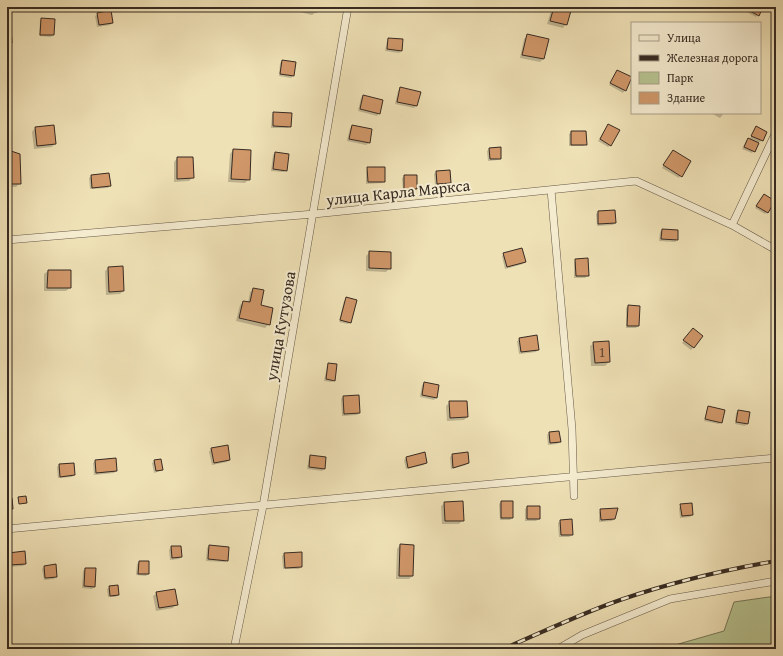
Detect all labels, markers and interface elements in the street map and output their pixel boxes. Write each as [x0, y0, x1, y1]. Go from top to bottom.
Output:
legend [631, 22, 761, 114]
text: Улица [667, 29, 701, 46]
text: Железная дорога [666, 49, 758, 66]
text: Парк [667, 69, 694, 86]
text: Здание [667, 89, 706, 106]
street label: улица Карла Маркса [324, 172, 472, 212]
street label: улица Кутузова [258, 269, 302, 384]
house number: 1 [599, 342, 605, 362]

